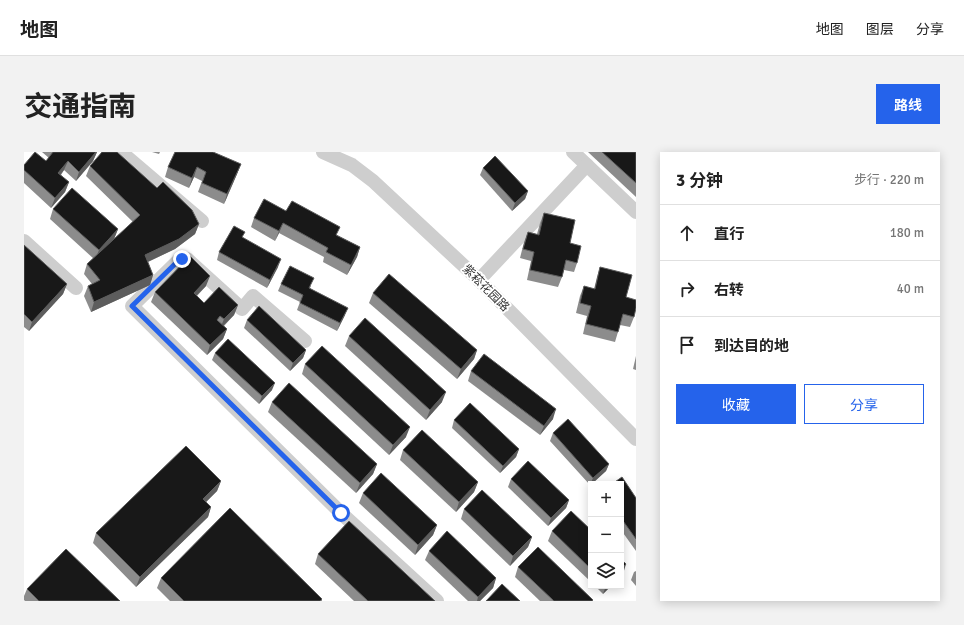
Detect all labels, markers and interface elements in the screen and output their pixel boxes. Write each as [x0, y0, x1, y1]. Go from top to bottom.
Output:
text: 地图 [20, 18, 58, 42]
text: 地图 [816, 21, 844, 38]
text: 图层 [866, 21, 894, 38]
text: 分享 [916, 21, 944, 38]
button: 路线 [876, 84, 940, 124]
text: 交通指南 [24, 90, 136, 124]
text: 3 分钟 [676, 170, 723, 191]
text: 步行 · 220 m [854, 172, 924, 188]
icon: ahead [676, 222, 698, 244]
text: 直行 [714, 225, 744, 243]
text: 180 m [890, 225, 924, 241]
route end [173, 250, 191, 268]
street label: 紫菘花园路 [459, 262, 512, 315]
icon: right [676, 278, 698, 300]
text: 右转 [714, 281, 744, 299]
text: 40 m [897, 281, 924, 297]
icon: arrive [676, 334, 698, 356]
text: 到达目的地 [714, 337, 789, 355]
button: 收藏 [676, 384, 796, 424]
button: 分享 [804, 384, 924, 424]
map controls [588, 481, 624, 589]
button: + [588, 481, 624, 517]
route start [332, 504, 350, 522]
button: − [588, 517, 624, 553]
button: layers [588, 553, 624, 589]

